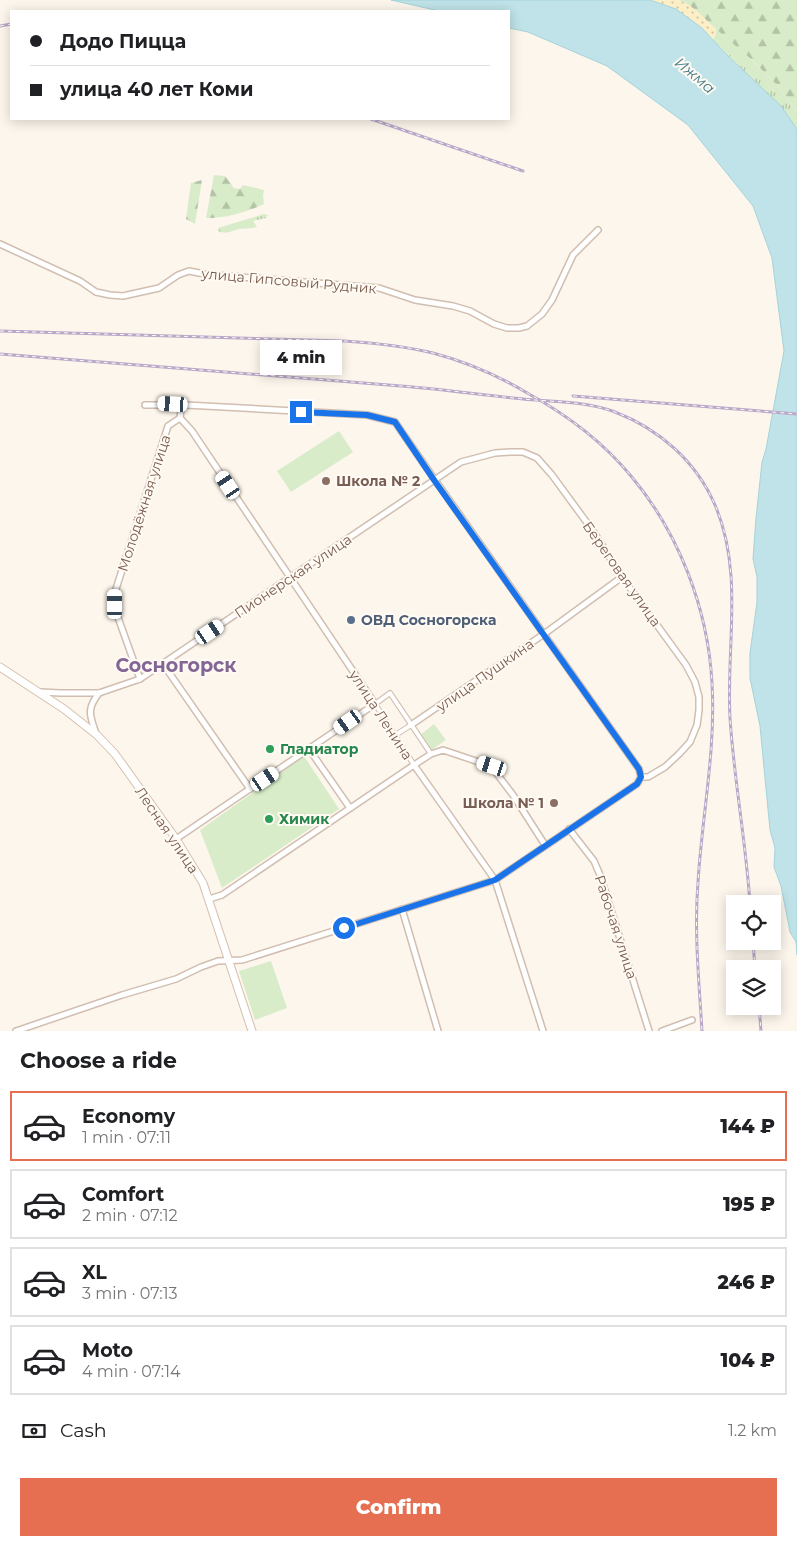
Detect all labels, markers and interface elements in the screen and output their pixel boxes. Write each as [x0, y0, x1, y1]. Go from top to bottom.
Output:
text: Додо Пицца [60, 30, 186, 53]
water label: Ижма [671, 53, 719, 97]
text: улица 40 лет Коми [60, 78, 254, 101]
street label: улица Гипсовый Рудник [200, 264, 377, 298]
callout: 4 min [260, 340, 342, 374]
text: 4 min [277, 348, 325, 367]
car [157, 396, 188, 412]
route end [290, 401, 312, 423]
street label: Молодёжная улица [113, 432, 175, 574]
car [213, 468, 242, 502]
place label: Школа № 2 [336, 472, 420, 490]
marker: Школа № 2 [320, 475, 332, 487]
street label: Береговая улица [579, 518, 665, 630]
street label: Пионерская улица [231, 530, 355, 622]
car [107, 589, 122, 619]
place label: ОВД Сосногорска [361, 611, 496, 629]
marker: ОВД Сосногорска [345, 614, 357, 626]
car [193, 617, 226, 647]
street label: улица Пушкина [432, 635, 537, 716]
district label: Сосногорск [115, 654, 237, 677]
street label: улица Ленина [345, 666, 417, 763]
car [331, 707, 364, 737]
place label: Гладиатор [280, 740, 359, 758]
marker: Гладиатор [264, 743, 276, 755]
car [475, 754, 508, 778]
car [248, 764, 281, 794]
street label: Лесная улица [131, 783, 203, 877]
place label: Школа № 1 [463, 794, 544, 812]
marker: Школа № 1 [548, 797, 560, 809]
place label: Химик [279, 810, 329, 828]
marker: Химик [263, 813, 275, 825]
street label: Рабочая улица [591, 873, 641, 981]
map controls [726, 895, 781, 1015]
button: locate [726, 895, 781, 950]
route start [333, 917, 355, 939]
button: layers [726, 960, 781, 1015]
text: Choose a ride [20, 1047, 177, 1074]
icon: car [22, 1104, 67, 1149]
text: Economy [82, 1105, 175, 1128]
text: 144 ₽ [720, 1115, 775, 1138]
text: 1 min · 07:11 [82, 1128, 171, 1147]
icon: car [22, 1182, 67, 1227]
text: Comfort [82, 1183, 164, 1206]
text: 195 ₽ [723, 1193, 775, 1216]
text: 2 min · 07:12 [82, 1206, 178, 1225]
icon: car [22, 1260, 67, 1305]
text: XL [82, 1261, 107, 1284]
text: 246 ₽ [718, 1271, 775, 1294]
text: 3 min · 07:13 [82, 1284, 178, 1303]
icon: car [22, 1338, 67, 1383]
text: Moto [82, 1339, 133, 1362]
text: 104 ₽ [720, 1349, 775, 1372]
text: 4 min · 07:14 [82, 1362, 181, 1381]
icon: cash [20, 1417, 48, 1445]
text: Cash [60, 1419, 107, 1442]
text: 1.2 km [728, 1421, 777, 1440]
button: Confirm [20, 1478, 777, 1536]

